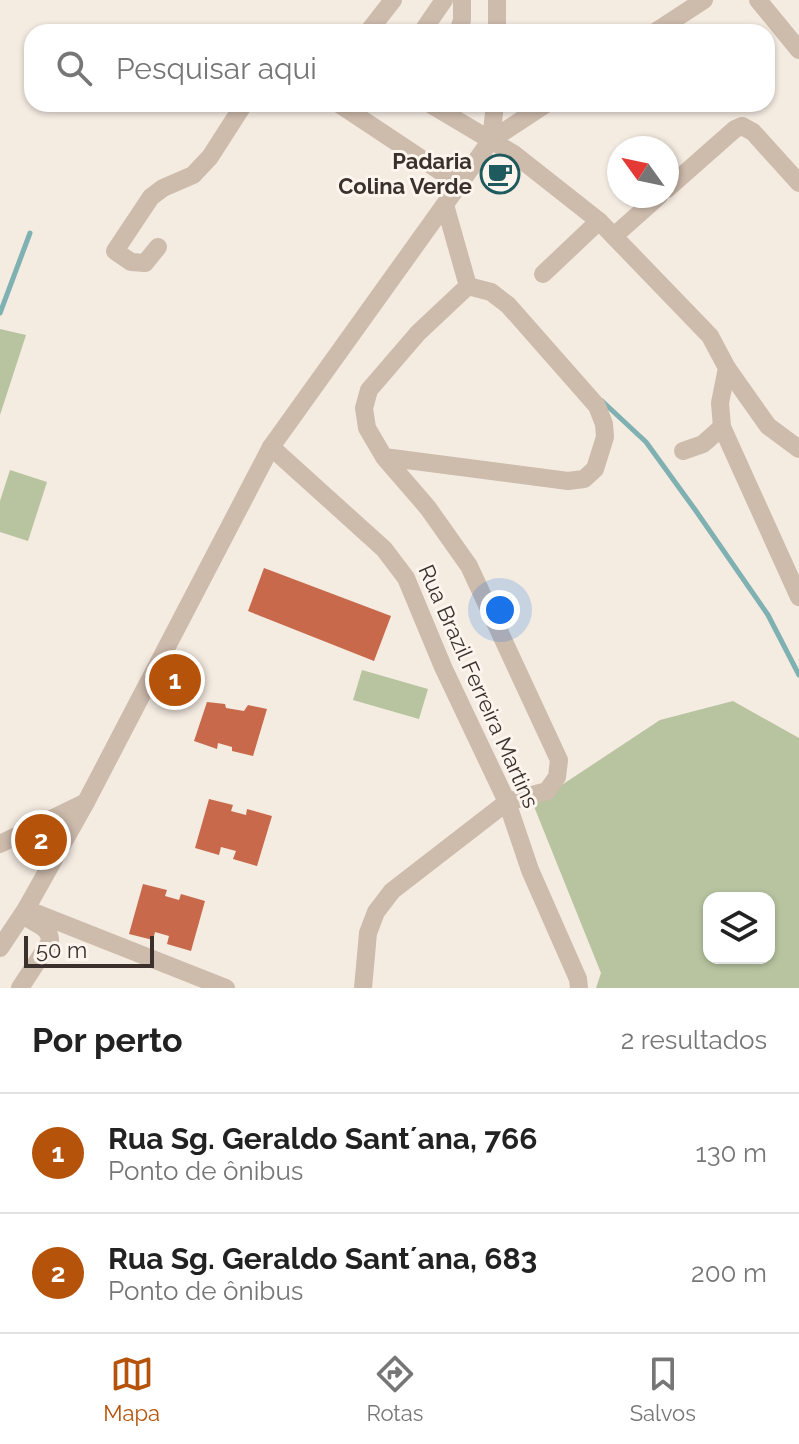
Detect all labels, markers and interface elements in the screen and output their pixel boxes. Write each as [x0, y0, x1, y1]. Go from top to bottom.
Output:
search box [24, 24, 775, 112]
icon: search [52, 46, 96, 90]
text: Pesquisar aqui [116, 51, 317, 86]
north arrow [607, 136, 679, 208]
place label: Padaria Colina Verde [338, 148, 472, 199]
cafe icon: Padaria Colina Verde [479, 153, 521, 195]
street label: Rua Brazil Ferreira Martins [414, 560, 544, 812]
your location [480, 590, 520, 630]
pin: 1 [149, 650, 201, 710]
pin: 2 [15, 810, 67, 870]
map controls [703, 892, 775, 964]
button: layers [703, 892, 775, 964]
scale bar [24, 932, 154, 968]
text: 50 m [36, 937, 87, 963]
text: Por perto [32, 1020, 183, 1060]
text: 2 resultados [621, 1025, 767, 1055]
text: Rua Sg. Geraldo Sant´ana, 766 [108, 1121, 537, 1156]
text: 1 [52, 1138, 64, 1168]
text: 130 m [696, 1138, 767, 1168]
text: Ponto de ônibus [108, 1156, 303, 1186]
text: Rua Sg. Geraldo Sant´ana, 683 [108, 1241, 537, 1276]
text: 2 [51, 1258, 65, 1288]
text: 200 m [691, 1258, 767, 1288]
text: Ponto de ônibus [108, 1276, 303, 1306]
tab: Mapa [103, 1352, 160, 1426]
tab: Rotas [366, 1352, 423, 1426]
tab: Salvos [630, 1352, 696, 1426]

